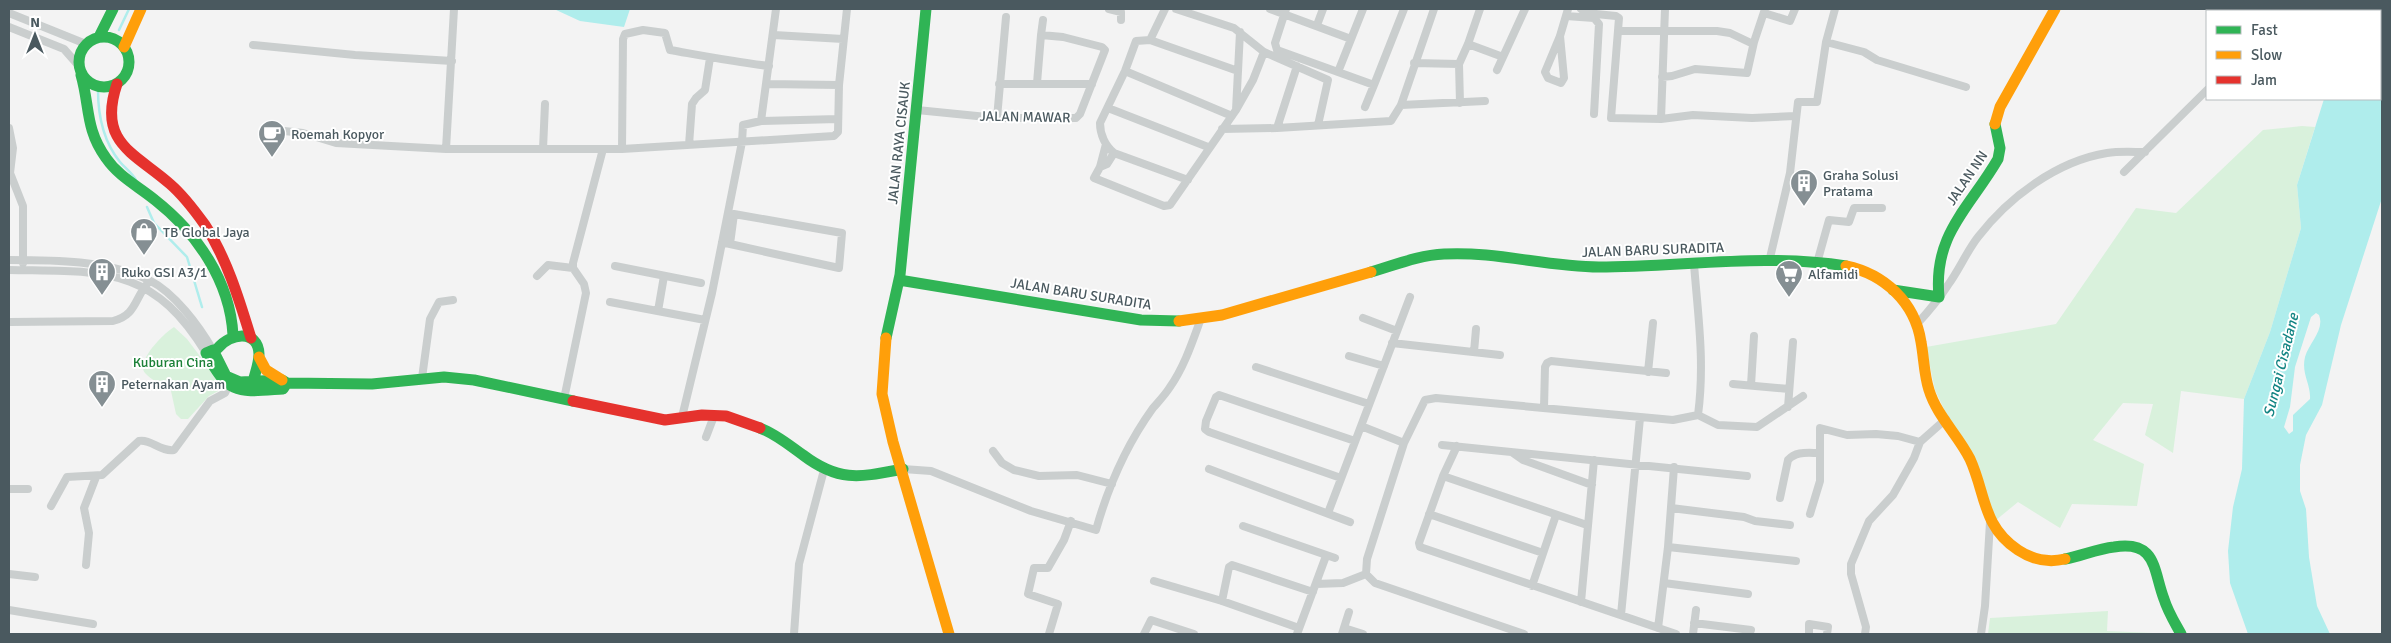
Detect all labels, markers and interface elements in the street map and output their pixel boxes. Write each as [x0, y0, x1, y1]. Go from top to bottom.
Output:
north arrow [10, 10, 60, 60]
legend [2206, 10, 2381, 100]
text: N [30, 14, 40, 31]
text: Fast [2251, 21, 2278, 39]
text: Slow [2251, 46, 2282, 64]
text: Jam [2251, 71, 2277, 89]
street label: JALAN RAYA CISAUK [884, 80, 914, 205]
street label: JALAN MAWAR [979, 108, 1071, 126]
cafe icon: Roemah Kopyor [257, 119, 287, 158]
place label: Roemah Kopyor [291, 126, 385, 143]
street label: JALAN NN [1943, 148, 1991, 208]
place label: Graha Solusi Pratama [1823, 167, 1899, 200]
building icon: Graha Solusi Pratama [1789, 168, 1819, 207]
shop icon: TB Global Jaya [129, 217, 159, 256]
place label: TB Global Jaya [163, 224, 250, 241]
street label: JALAN BARU SURADITA [1582, 239, 1725, 261]
building icon: Ruko GSI A3/1 [87, 257, 117, 296]
supermarket icon: Alfamidi [1774, 259, 1804, 298]
place label: Ruko GSI A3/1 [121, 264, 207, 281]
place label: Alfamidi [1808, 266, 1858, 283]
street label: JALAN BARU SURADITA [1009, 274, 1153, 314]
water label: Sungai Cisadane [2259, 310, 2303, 419]
park label: Kuburan Cina [133, 354, 213, 371]
building icon: Peternakan Ayam [87, 369, 117, 408]
place label: Peternakan Ayam [121, 376, 225, 393]

